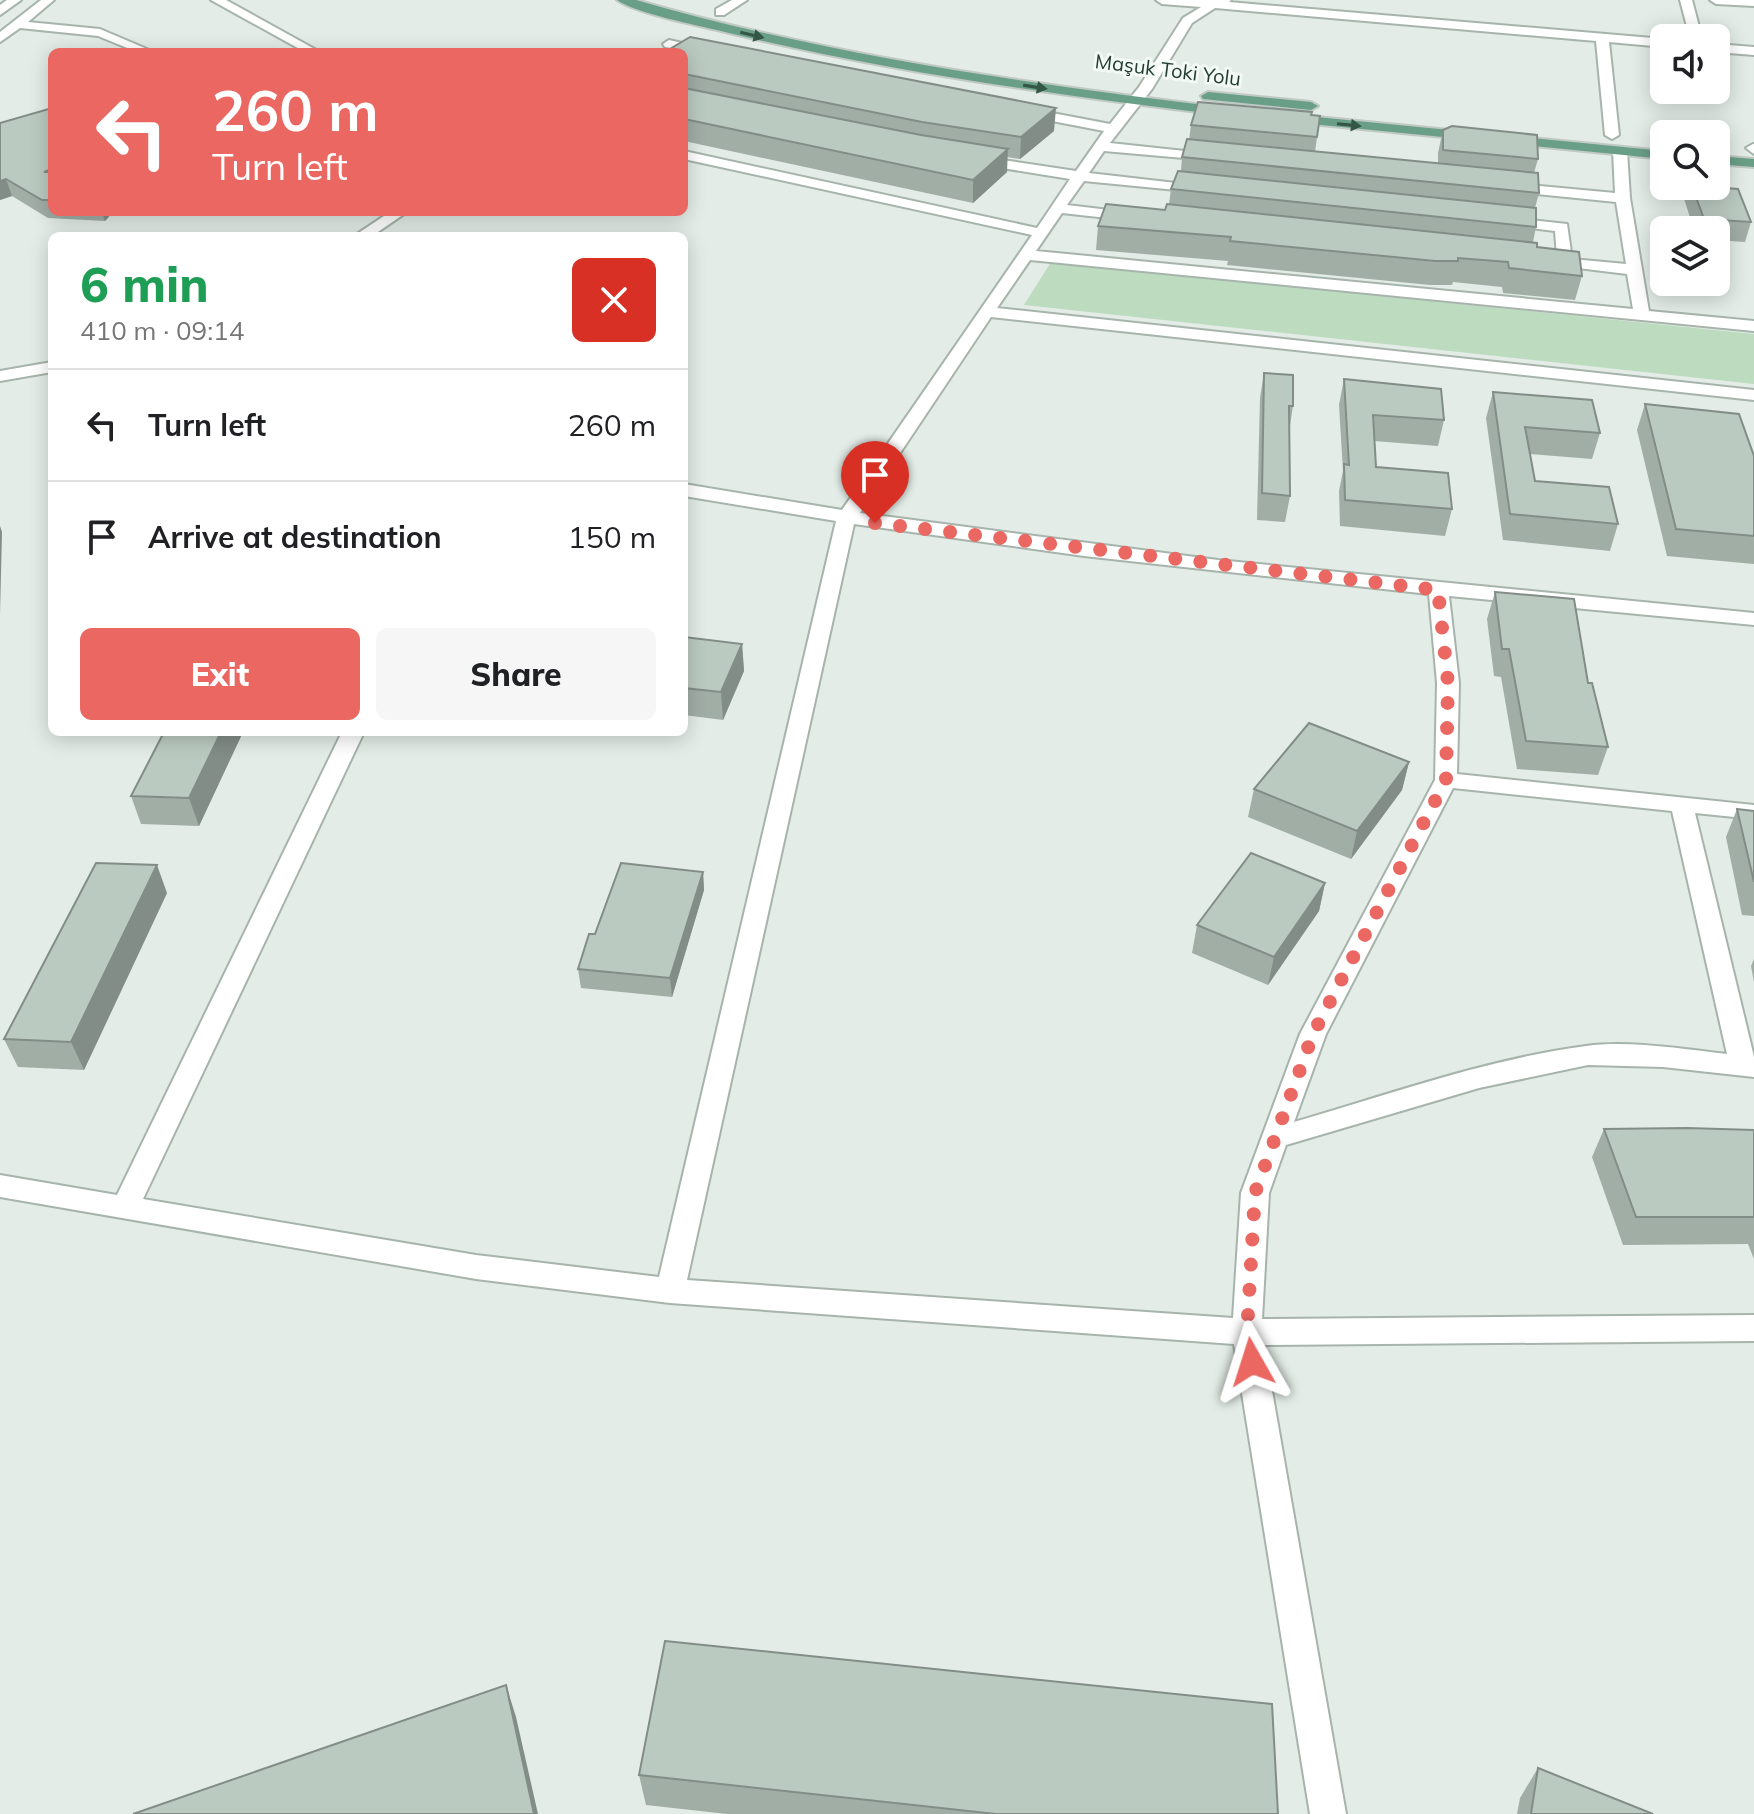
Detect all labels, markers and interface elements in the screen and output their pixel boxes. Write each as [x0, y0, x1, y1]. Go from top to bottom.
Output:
map controls [1650, 24, 1730, 296]
button: sound [1650, 24, 1730, 104]
one-way arrow [740, 29, 765, 42]
street label: Maşuk Toki Yolu [1094, 48, 1242, 91]
text: 260 m [212, 75, 379, 145]
icon: left [80, 80, 184, 184]
one-way arrow [1023, 82, 1048, 94]
one-way arrow [1337, 118, 1362, 131]
button: search [1650, 120, 1730, 200]
text: Turn left [212, 144, 348, 189]
button: layers [1650, 216, 1730, 296]
text: 6 min [80, 254, 209, 314]
button: close [572, 258, 656, 342]
text: 410 m · 09:14 [80, 314, 244, 347]
icon: left [80, 403, 124, 447]
text: Turn left [148, 406, 266, 444]
text: 260 m [568, 406, 656, 444]
pin [841, 441, 909, 523]
icon: arrive [853, 453, 897, 497]
icon: arrive [80, 515, 124, 559]
text: Arrive at destination [148, 518, 442, 556]
text: 150 m [568, 518, 656, 556]
button: Exit [80, 628, 360, 720]
button: Share [376, 628, 656, 720]
position arrow [1210, 1320, 1294, 1404]

